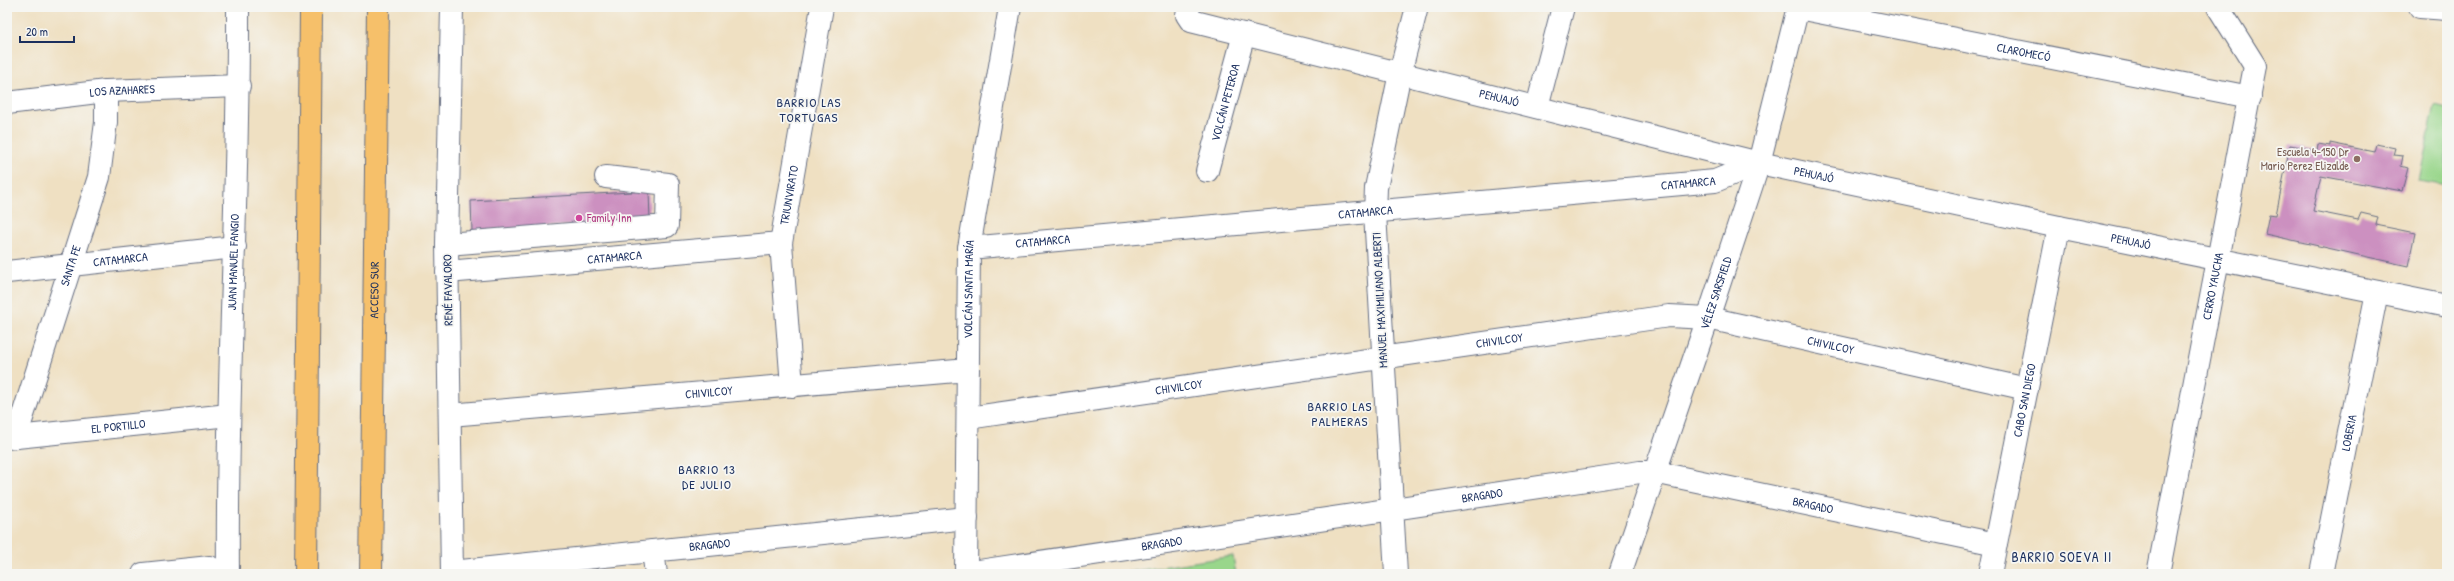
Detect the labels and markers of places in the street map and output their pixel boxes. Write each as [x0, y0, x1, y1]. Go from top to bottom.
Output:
place label: Escuela 4-150 Dr Mario Perez Elizalde [2261, 143, 2349, 174]
marker: Escuela 4-150 Dr Mario Perez Elizalde [2352, 154, 2362, 164]
place label: Family Inn [586, 209, 632, 226]
marker: Family Inn [574, 213, 584, 223]

